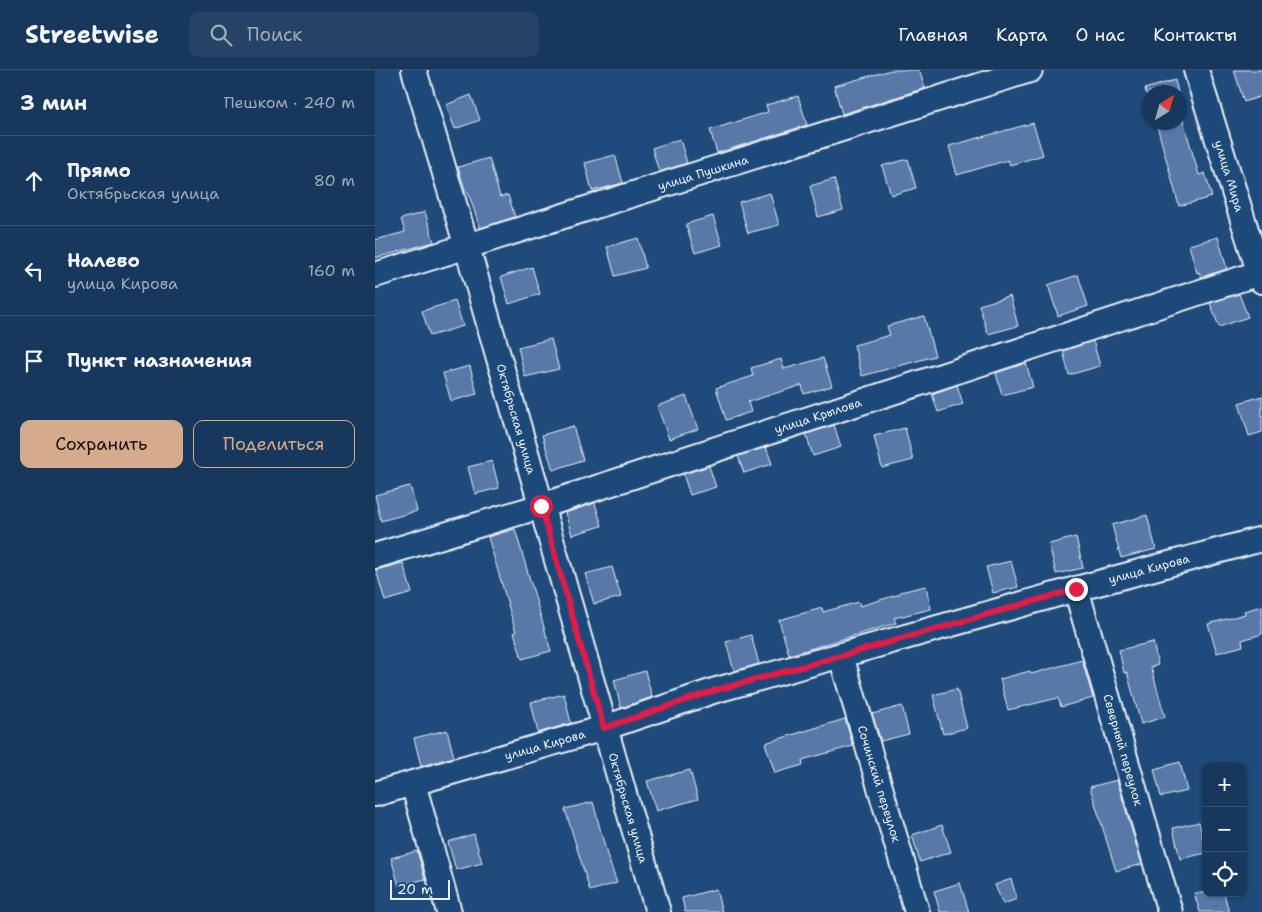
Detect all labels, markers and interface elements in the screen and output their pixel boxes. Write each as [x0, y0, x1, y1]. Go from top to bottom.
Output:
search box [189, 12, 539, 57]
text: Streetwise [25, 19, 159, 51]
icon: search [207, 21, 235, 49]
text: Поиск [247, 22, 302, 47]
text: Главная [898, 23, 968, 47]
text: Карта [996, 23, 1048, 47]
text: О нас [1076, 23, 1125, 47]
text: Контакты [1153, 23, 1237, 47]
north arrow [1142, 85, 1187, 130]
text: 3 мин [20, 89, 87, 117]
text: Пешком · 240 m [224, 92, 355, 113]
street label: улица Мира [1211, 138, 1248, 214]
street label: улица Пушкина [656, 151, 751, 194]
text: Прямо [67, 158, 131, 183]
icon: ahead [20, 167, 48, 195]
text: 80 m [314, 170, 355, 191]
text: Октябрьская улица [67, 183, 219, 204]
text: Налево [67, 248, 140, 273]
icon: left [20, 257, 48, 285]
text: 160 m [308, 260, 355, 281]
text: улица Кирова [67, 273, 178, 294]
icon: arrive [20, 347, 48, 375]
text: Пункт назначения [67, 348, 252, 373]
street label: Октябрьская улица [493, 362, 540, 477]
street label: улица Крылова [772, 394, 864, 438]
button: Сохранить [20, 420, 183, 468]
button: Поделиться [193, 420, 355, 468]
route start [530, 495, 553, 518]
street label: улица Кирова [1107, 550, 1192, 588]
route end [1065, 578, 1088, 601]
street label: Северный переулок [1099, 692, 1147, 808]
street label: Сочинский переулок [854, 724, 905, 845]
street label: улица Кирова [503, 726, 588, 764]
street label: Октябрьская улица [605, 751, 652, 866]
map controls [1202, 762, 1247, 897]
button: + [1202, 762, 1247, 807]
button: − [1202, 807, 1247, 852]
button: locate [1202, 852, 1247, 897]
scale bar [390, 877, 450, 900]
text: 20 m [397, 880, 433, 898]

